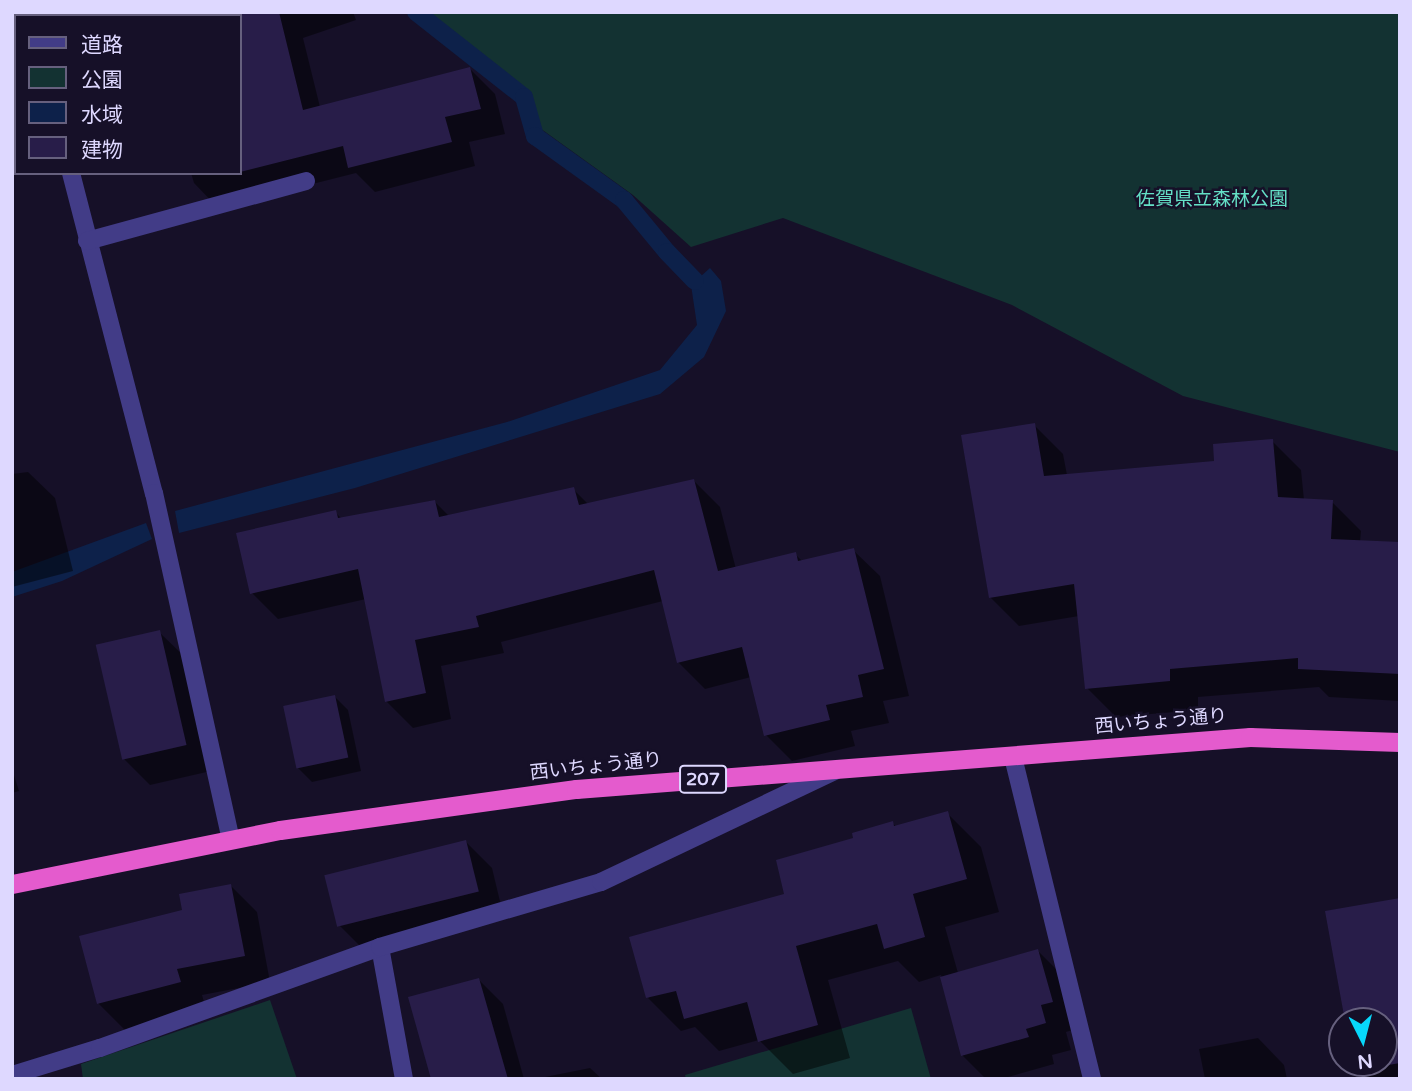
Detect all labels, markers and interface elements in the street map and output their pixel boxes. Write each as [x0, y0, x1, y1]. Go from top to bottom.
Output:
legend [14, 14, 242, 175]
text: 道路 [81, 33, 123, 58]
text: 公園 [81, 68, 123, 93]
text: 水域 [81, 103, 123, 128]
text: 建物 [81, 138, 123, 163]
park label: 佐賀県立森林公園 [1136, 189, 1288, 211]
street label: 西いちょう通り [1094, 705, 1228, 739]
street label: 西いちょう通り [529, 749, 663, 785]
road number: 207 [678, 764, 728, 794]
north arrow [1328, 1007, 1398, 1077]
text: N [1356, 1049, 1374, 1073]

